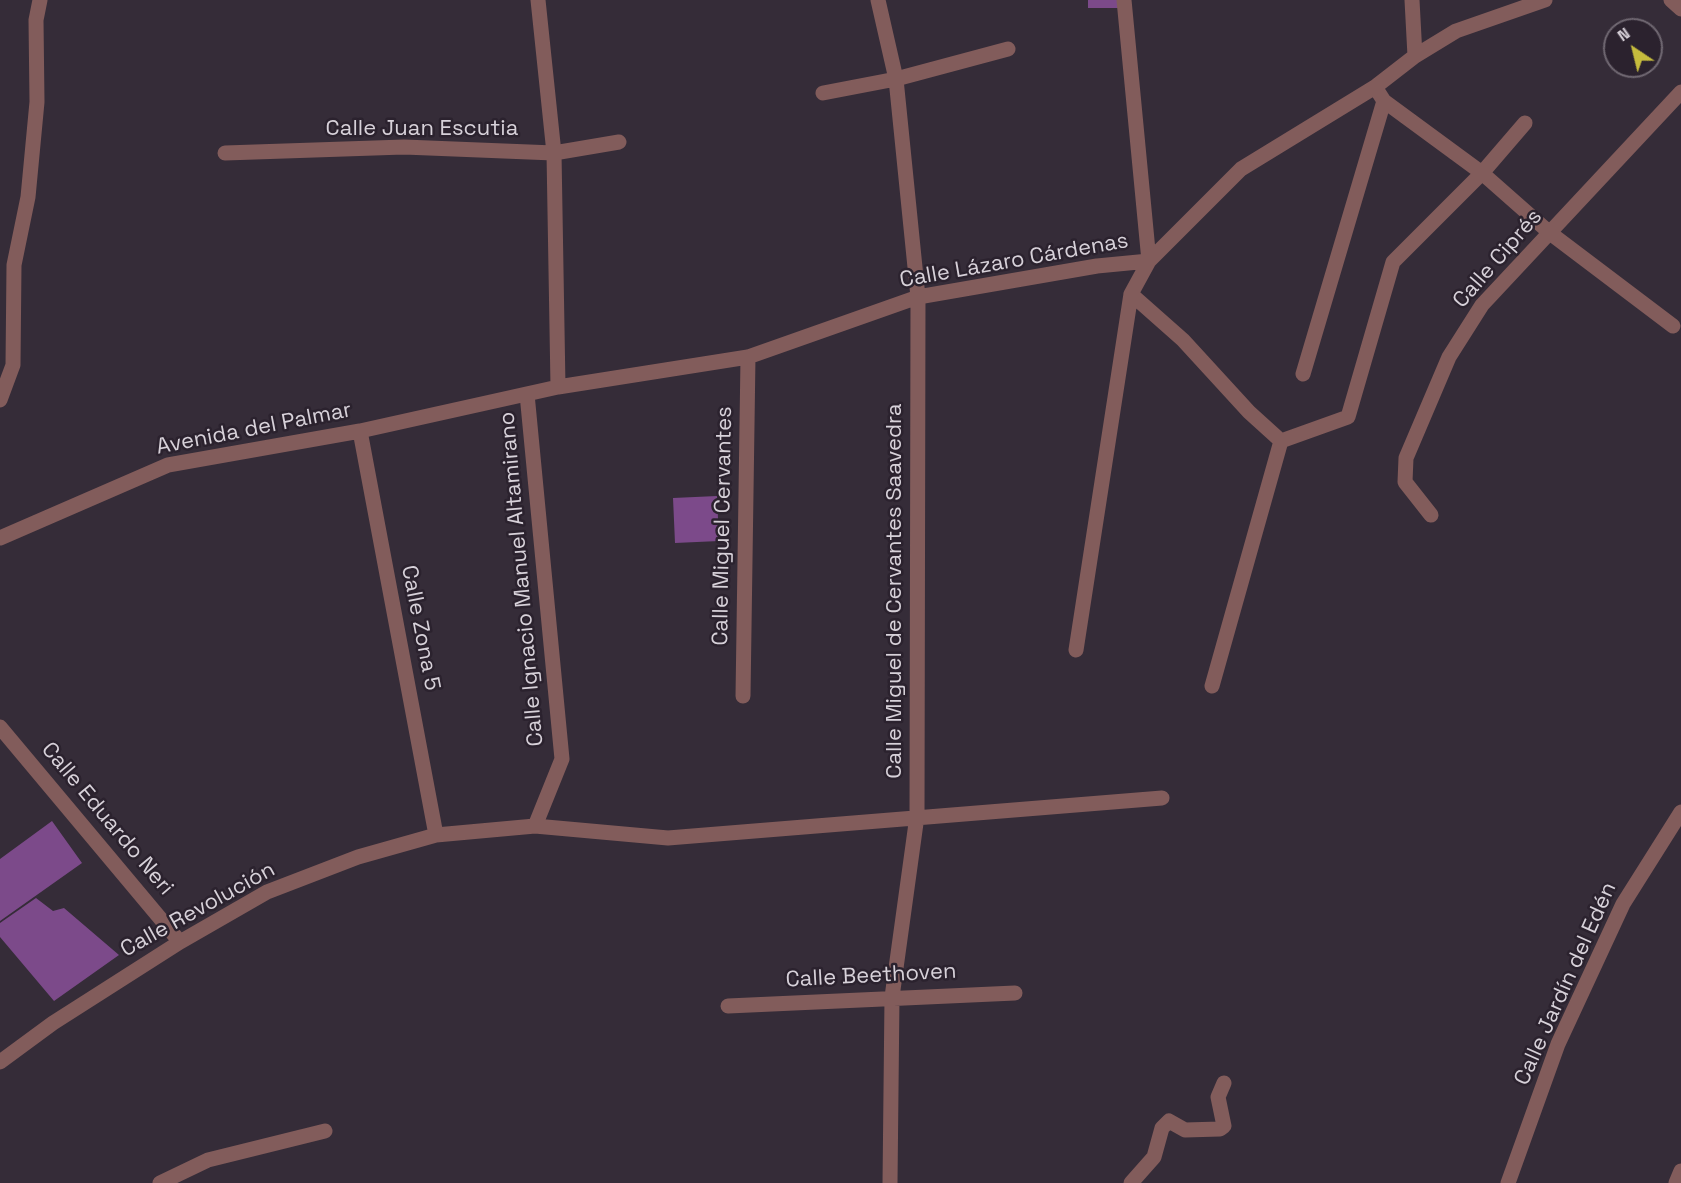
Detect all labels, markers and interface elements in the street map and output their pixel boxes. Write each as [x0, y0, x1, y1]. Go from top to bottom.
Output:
north arrow [1603, 18, 1663, 78]
text: N [1613, 23, 1634, 46]
street label: Calle Juan Escutia [326, 116, 518, 142]
street label: Calle Ciprés [1448, 204, 1548, 314]
street label: Calle Lázaro Cárdenas [898, 228, 1130, 294]
street label: Avenida del Palmar [154, 397, 354, 461]
street label: Calle Miguel de Cervantes Saavedra [882, 403, 908, 779]
street label: Calle Miguel Cervantes [708, 406, 738, 646]
street label: Calle Ignacio Manuel Altamirano [494, 411, 550, 747]
street label: Calle Zona 5 [395, 563, 445, 693]
street label: Calle Eduardo Neri [35, 737, 179, 901]
street label: Calle Revolución [116, 857, 280, 963]
street label: Calle Jardín del Edén [1509, 878, 1623, 1090]
street label: Calle Beethoven [785, 958, 957, 994]

